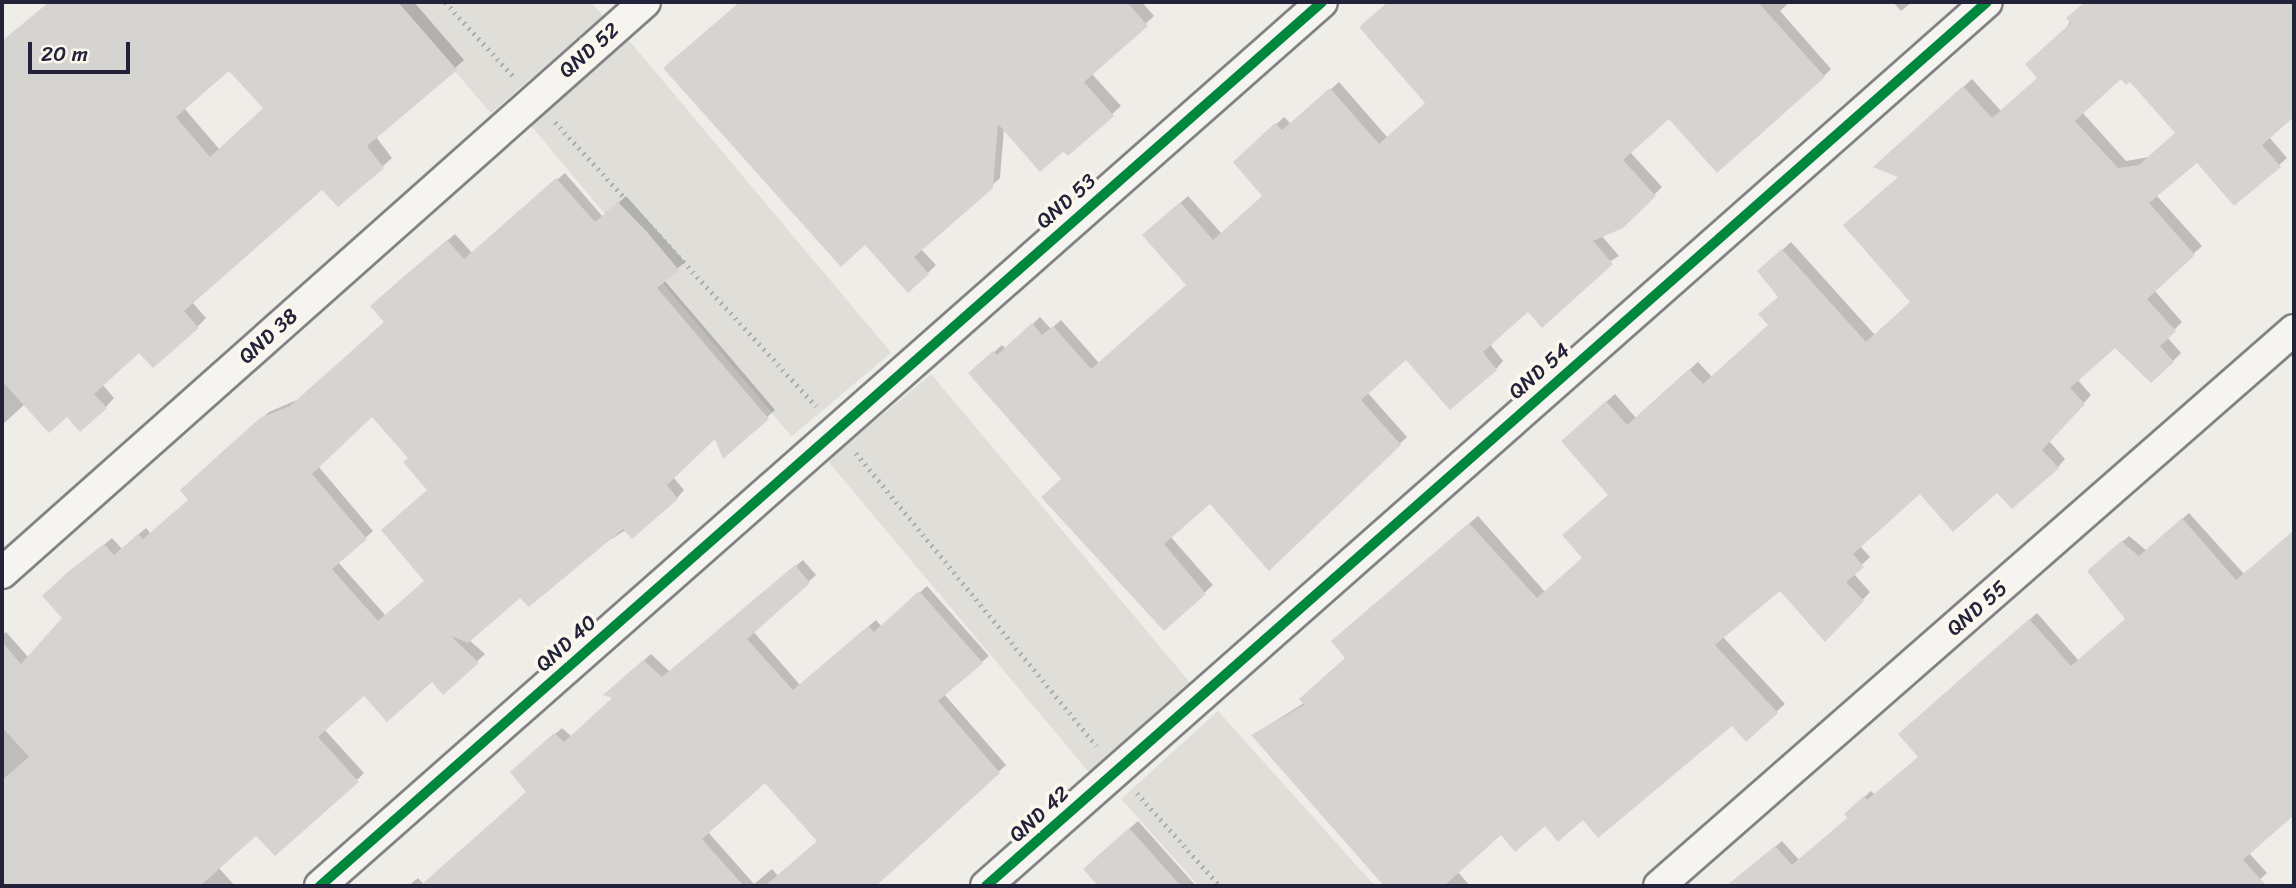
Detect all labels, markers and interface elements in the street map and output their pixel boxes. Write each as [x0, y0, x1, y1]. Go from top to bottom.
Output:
street label: QND 52 [554, 17, 624, 83]
scale bar [32, 28, 133, 72]
text: 20 m [41, 35, 88, 73]
street label: QND 53 [1031, 168, 1101, 234]
street label: QND 38 [233, 303, 303, 369]
street label: QND 54 [1503, 338, 1575, 404]
street label: QND 55 [1942, 575, 2012, 641]
street label: QND 40 [531, 609, 601, 677]
street label: QND 42 [1004, 781, 1074, 847]

